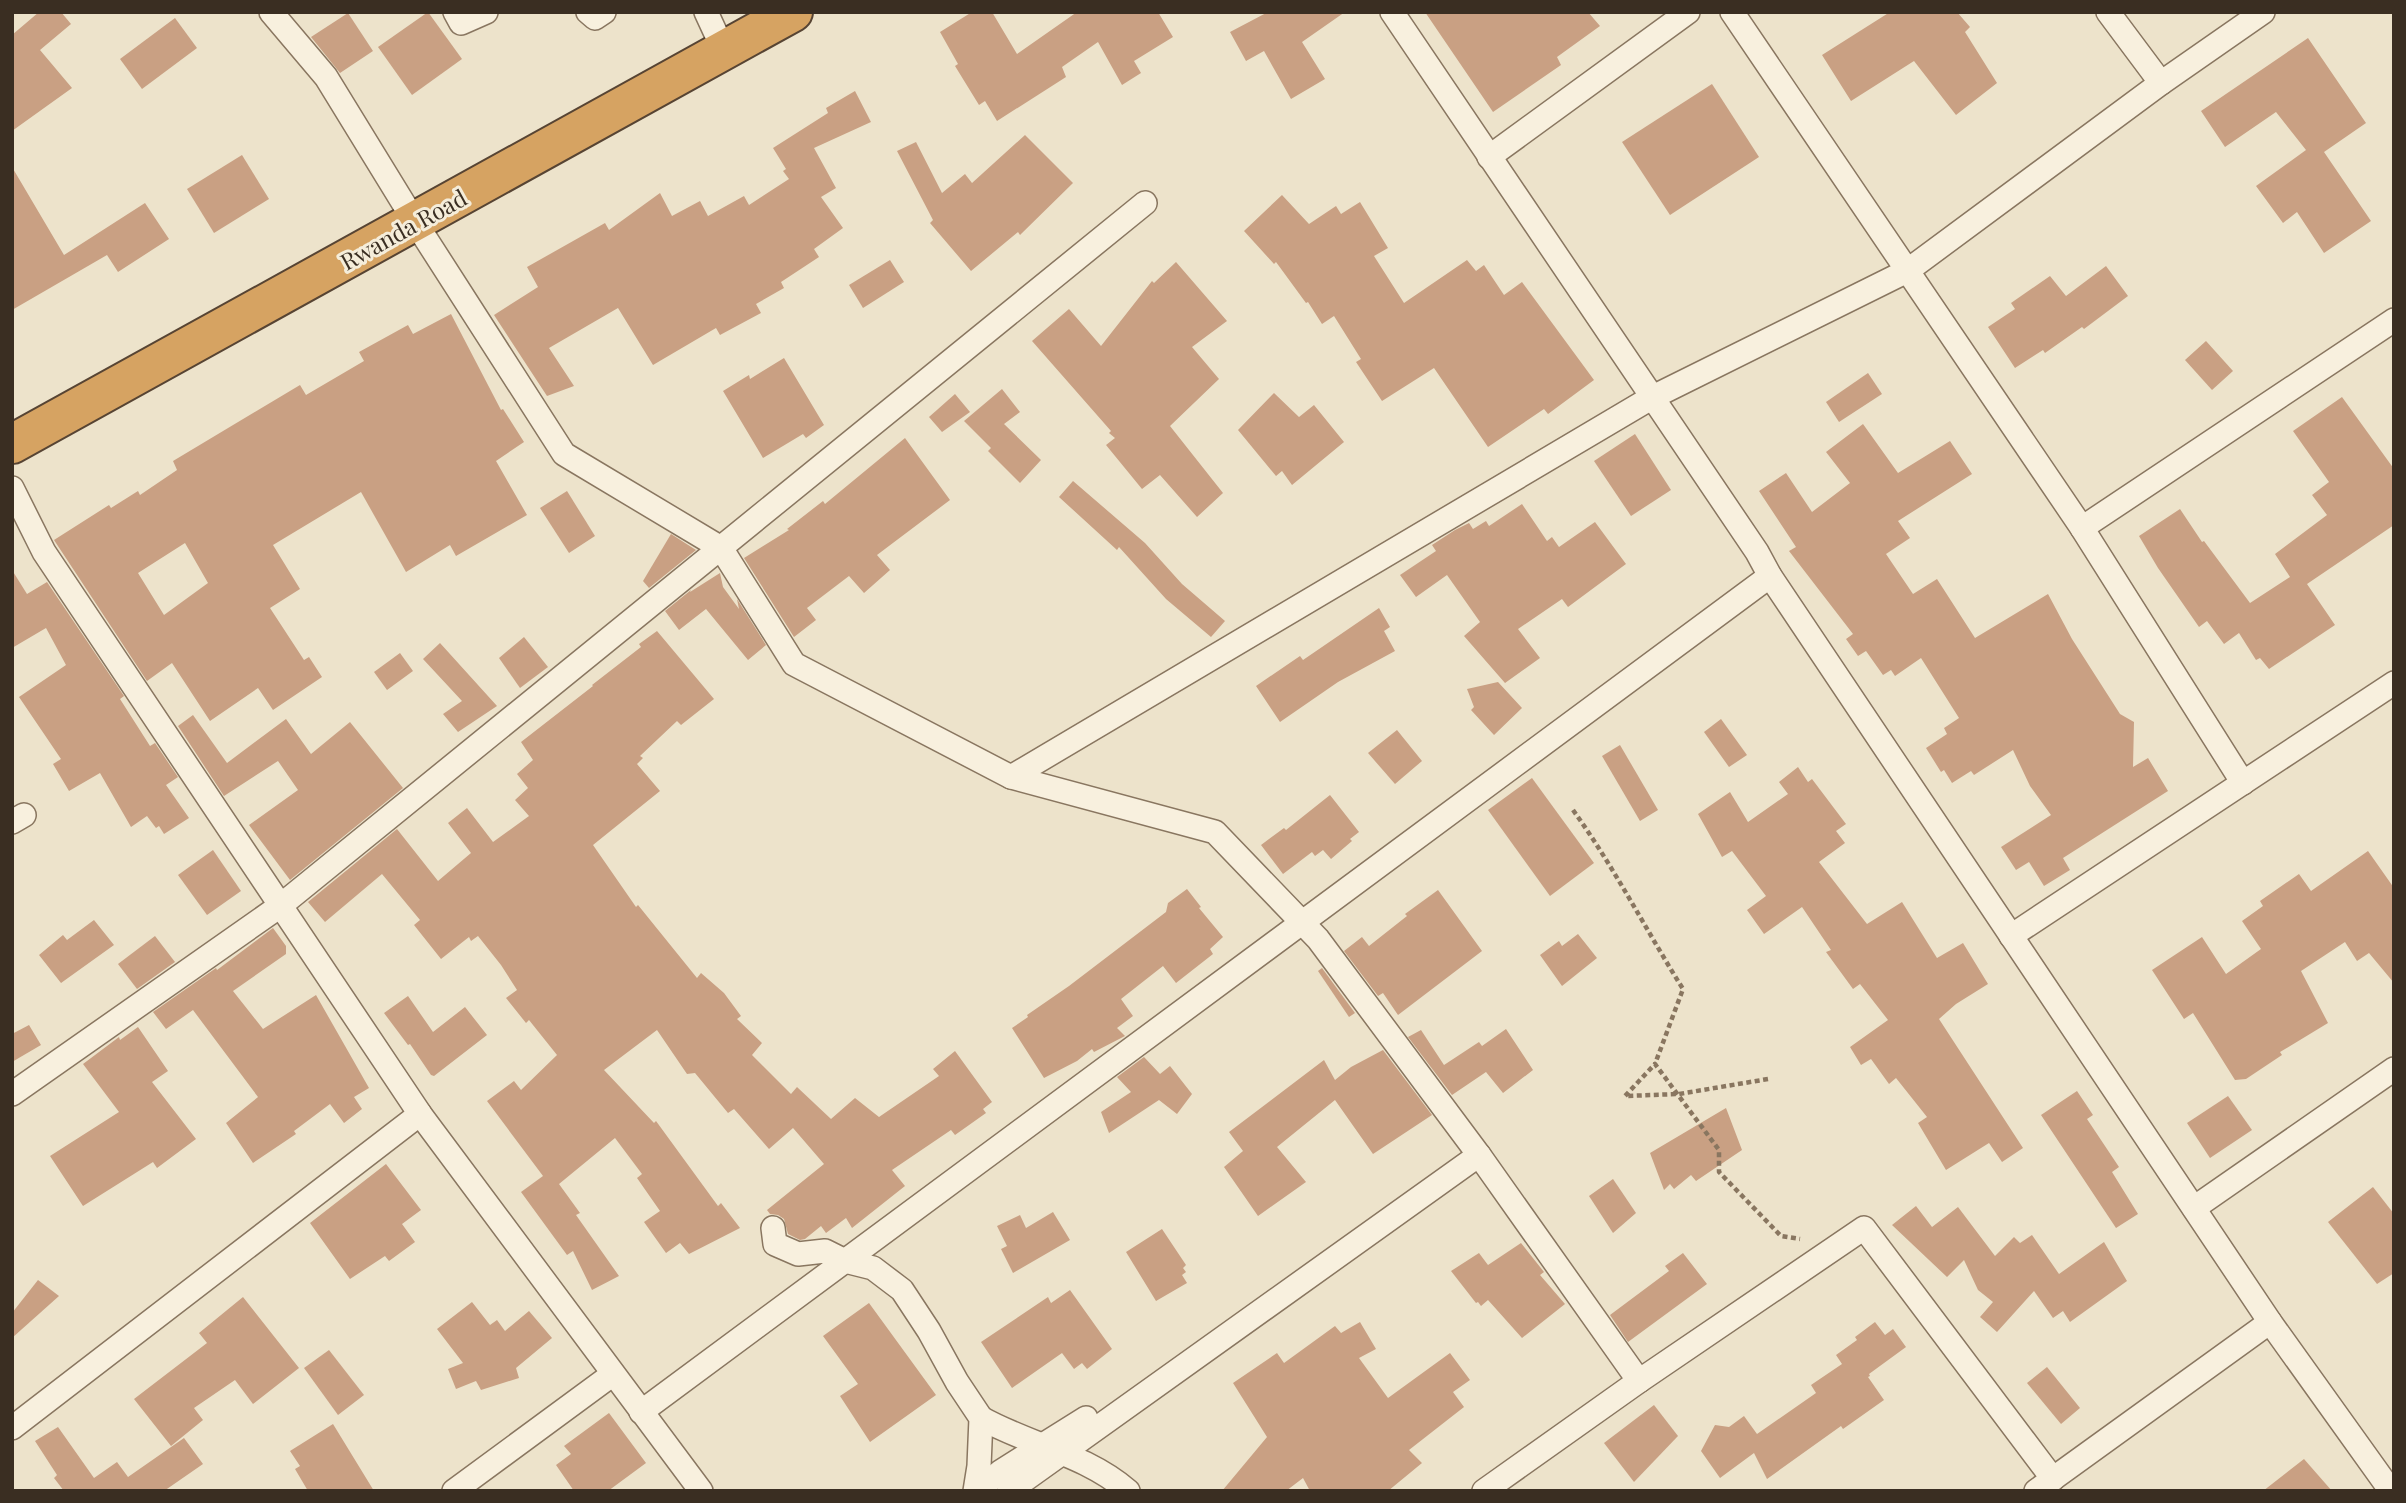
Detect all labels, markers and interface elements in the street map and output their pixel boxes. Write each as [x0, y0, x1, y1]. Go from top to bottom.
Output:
street label: Rwanda Road [334, 182, 472, 276]

